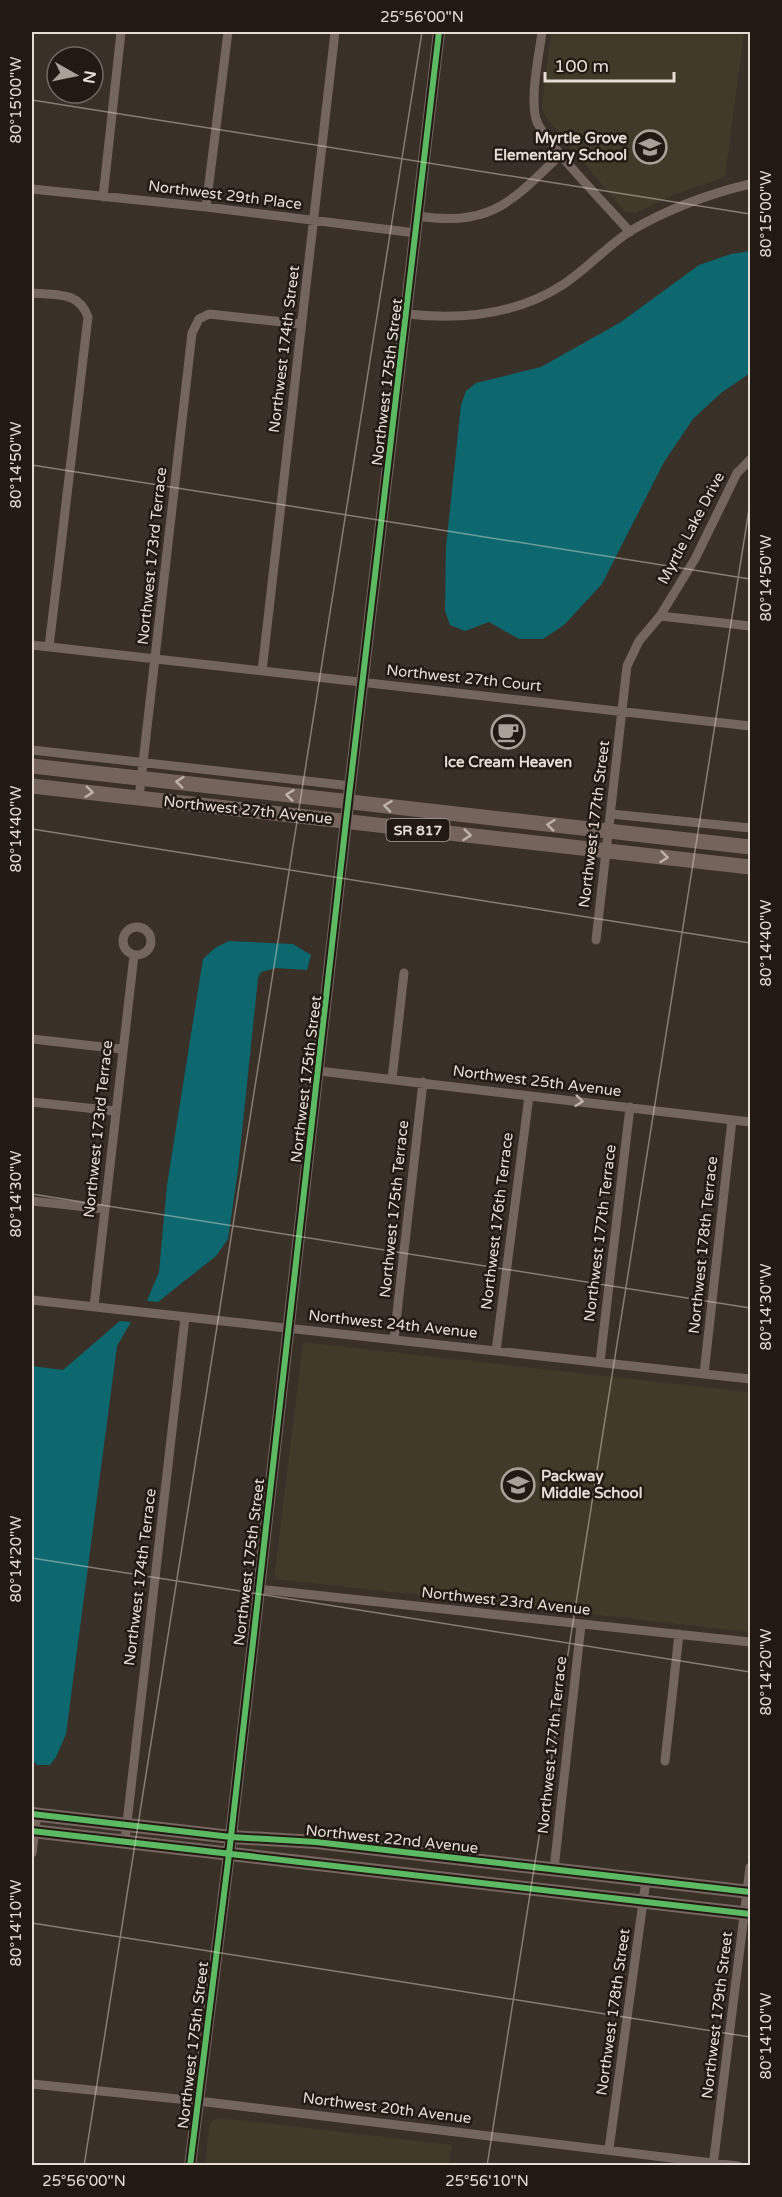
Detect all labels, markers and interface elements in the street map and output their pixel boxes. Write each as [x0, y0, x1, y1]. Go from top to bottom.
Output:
text: 25°56'00"N [380, 8, 464, 26]
north arrow [45, 45, 105, 105]
scale bar [545, 45, 674, 83]
text: 100 m [554, 55, 609, 77]
text: 80°15'00"W [7, 57, 25, 143]
text: N [78, 69, 100, 85]
place label: Myrtle Grove Elementary School [494, 129, 627, 165]
school or university icon: Myrtle Grove Elementary School [632, 129, 668, 165]
text: 80°15'00"W [757, 171, 775, 257]
street label: Northwest 29th Place [147, 177, 303, 213]
street label: Northwest 174th Street [265, 264, 303, 434]
street label: Northwest 175th Street [368, 297, 406, 467]
text: 80°14'50"W [7, 422, 25, 508]
street label: Northwest 173rd Terrace [134, 466, 170, 646]
street label: Myrtle Lake Drive [654, 469, 728, 587]
text: 80°14'50"W [757, 535, 775, 621]
street label: Northwest 27th Court [385, 661, 543, 695]
cafe icon: Ice Cream Heaven [490, 714, 526, 750]
street label: Northwest 177th Street [575, 739, 613, 909]
place label: Ice Cream Heaven [444, 753, 572, 771]
one-way arrow [175, 777, 185, 789]
one-way arrow [85, 785, 94, 798]
text: 80°14'40"W [7, 786, 25, 872]
one-way arrow [286, 789, 295, 802]
street label: Northwest 27th Avenue [163, 792, 333, 828]
one-way arrow [383, 800, 392, 813]
road number: SR 817 [386, 819, 450, 841]
one-way arrow [546, 819, 555, 831]
one-way arrow [462, 828, 471, 841]
one-way arrow [660, 850, 669, 863]
text: 80°14'40"W [757, 900, 775, 986]
street label: Northwest 175th Street [287, 994, 325, 1164]
street label: Northwest 173rd Terrace [80, 1039, 116, 1219]
street label: Northwest 25th Avenue [452, 1062, 622, 1100]
one-way arrow [575, 1095, 584, 1107]
street label: Northwest 175th Terrace [376, 1119, 412, 1299]
street label: Northwest 176th Terrace [477, 1131, 517, 1311]
street label: Northwest 177th Terrace [580, 1143, 620, 1323]
text: 80°14'30"W [7, 1151, 25, 1237]
street label: Northwest 178th Terrace [685, 1155, 721, 1335]
text: 80°14'30"W [757, 1264, 775, 1350]
street label: Northwest 24th Avenue [308, 1306, 478, 1342]
school or university icon: Packway Middle School [500, 1467, 536, 1503]
place label: Packway Middle School [541, 1467, 642, 1502]
street label: Northwest 175th Street [230, 1477, 268, 1647]
street label: Northwest 174th Terrace [120, 1487, 160, 1667]
text: 80°14'20"W [7, 1516, 25, 1602]
street label: Northwest 23rd Avenue [421, 1583, 591, 1619]
text: 80°14'20"W [757, 1629, 775, 1715]
street label: Northwest 177th Terrace [534, 1655, 570, 1835]
street label: Northwest 22nd Avenue [305, 1821, 479, 1857]
text: 80°14'10"W [7, 1880, 25, 1966]
street label: Northwest 178th Street [592, 1927, 634, 2097]
street label: Northwest 179th Street [698, 1930, 736, 2100]
street label: Northwest 175th Street [174, 1960, 212, 2130]
text: 80°14'10"W [757, 1993, 775, 2079]
street label: Northwest 20th Avenue [302, 2089, 472, 2127]
text: 25°56'00"N [42, 2172, 126, 2190]
text: 25°56'10"N [445, 2172, 529, 2190]

